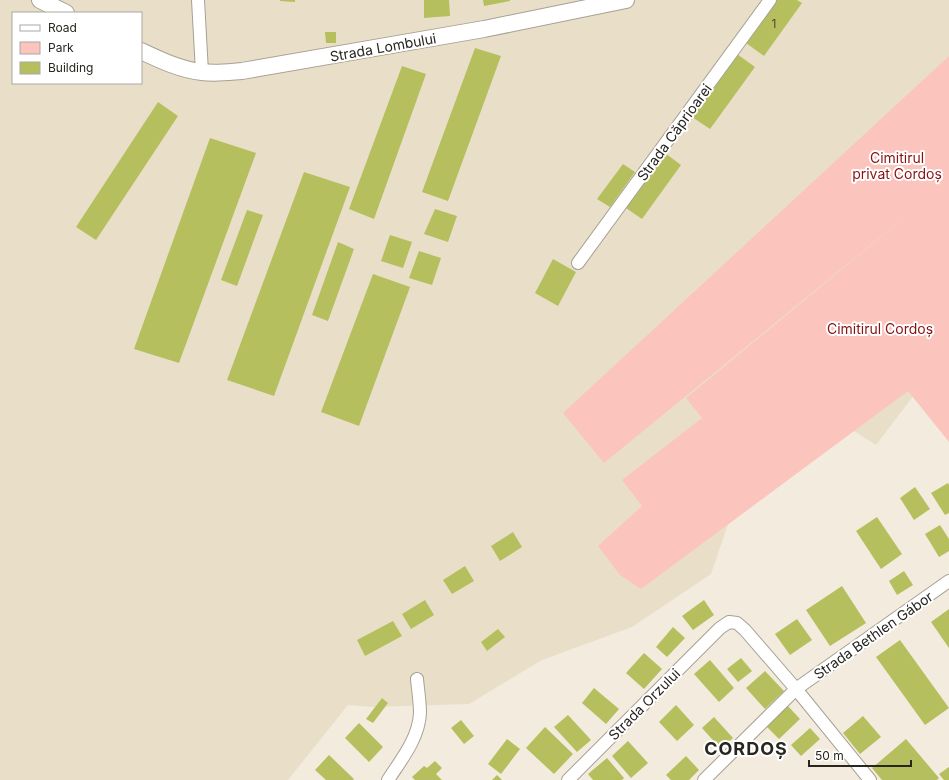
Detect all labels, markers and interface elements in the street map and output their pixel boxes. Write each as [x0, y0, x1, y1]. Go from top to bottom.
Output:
legend [12, 12, 142, 84]
house number: 1 [772, 16, 776, 31]
text: Road [48, 20, 77, 35]
street label: Strada Lombului [329, 29, 437, 65]
text: Park [48, 40, 74, 55]
text: Building [48, 60, 93, 75]
street label: Strada Căprioarei [633, 80, 715, 184]
park label: Cimitirul privat Cordoș [852, 149, 942, 183]
park label: Cimitirul Cordoș [827, 320, 933, 338]
street label: Strada Bethlen Gábor [810, 587, 936, 683]
street label: Strada Orzului [605, 665, 683, 743]
district label: CORDOȘ [704, 738, 788, 759]
scale bar [809, 742, 911, 768]
text: 50 m [815, 748, 844, 763]

